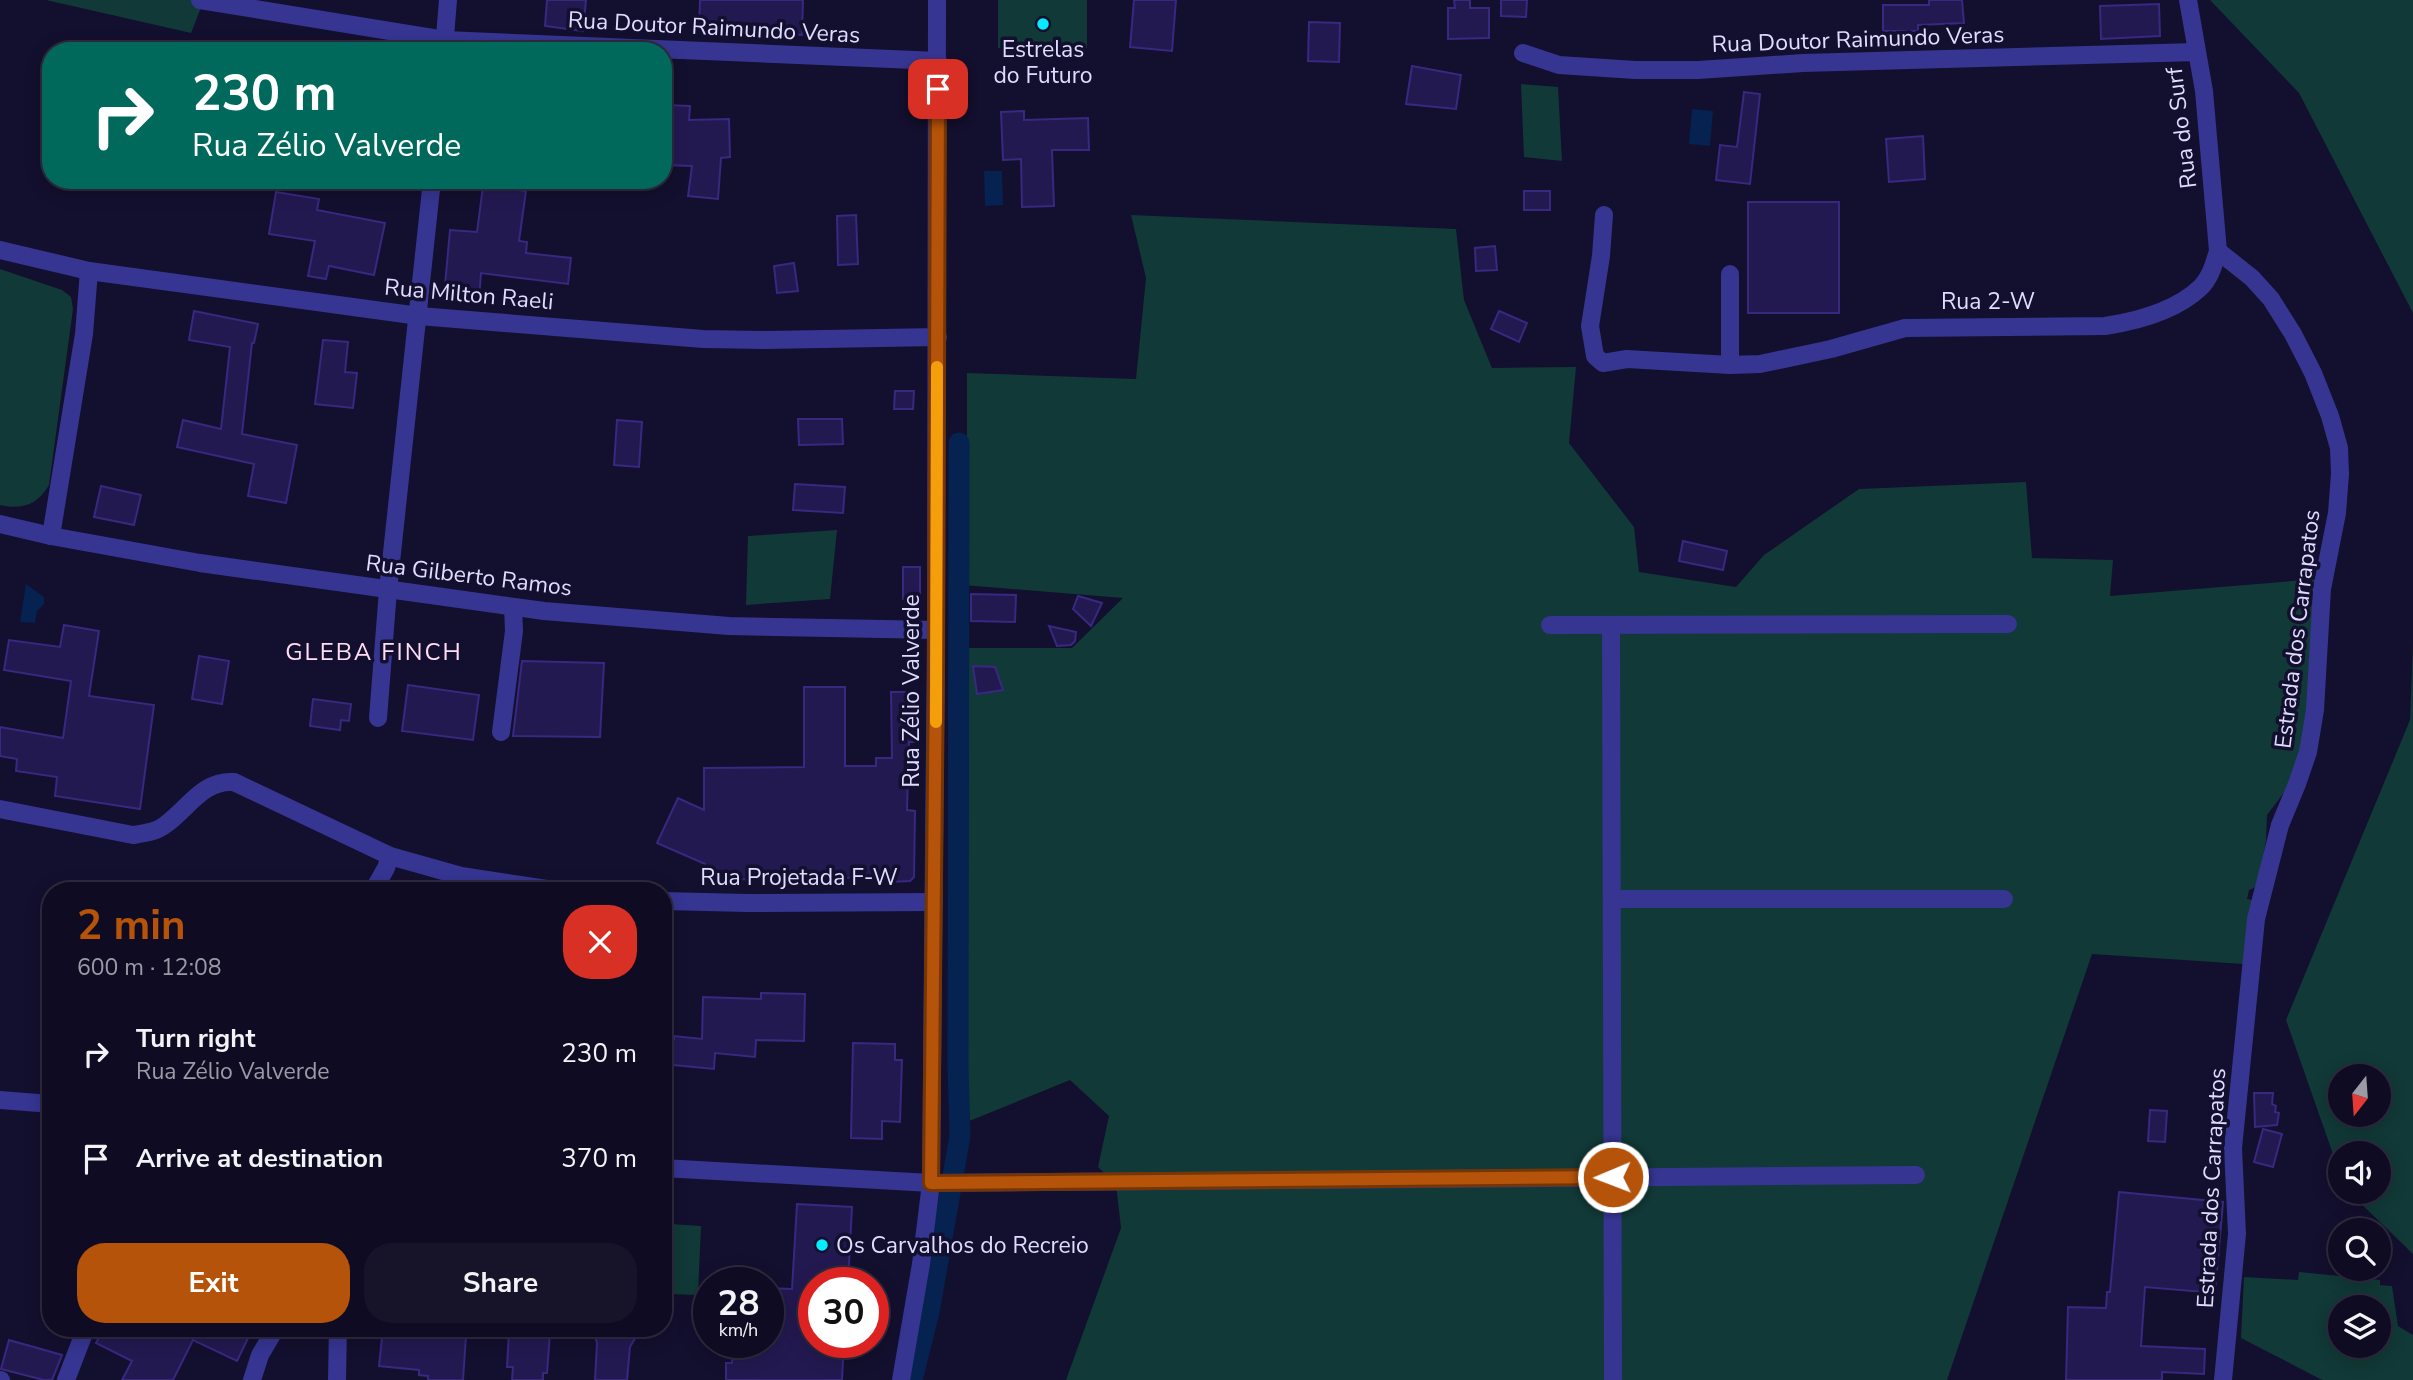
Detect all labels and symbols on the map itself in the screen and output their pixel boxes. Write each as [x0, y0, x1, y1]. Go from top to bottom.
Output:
street label: Rua Doutor Raimundo Veras [567, 4, 861, 51]
marker: Estrelas do Futuro [1035, 16, 1051, 32]
street label: Rua Doutor Raimundo Veras [1711, 19, 2005, 60]
place label: Estrelas do Futuro [993, 34, 1093, 91]
pin [908, 59, 968, 119]
street label: Rua do Surf [2159, 65, 2204, 190]
street label: Rua Milton Raeli [383, 272, 555, 317]
street label: Rua 2-W [1941, 286, 2035, 317]
street label: Estrada dos Carrapatos [2267, 508, 2328, 750]
street label: Rua Gilberto Ramos [364, 547, 574, 604]
street label: Rua Zélio Valverde [896, 594, 927, 788]
district label: GLEBA FINCH [285, 636, 463, 668]
street label: Rua Projetada F-W [700, 862, 898, 893]
north arrow [2328, 1064, 2390, 1127]
street label: Estrada dos Carrapatos [2190, 1067, 2233, 1309]
position arrow [1576, 1140, 1650, 1214]
place label: Os Carvalhos do Recreio [836, 1230, 1089, 1261]
marker: Os Carvalhos do Recreio [814, 1237, 830, 1253]
speed limit sign: 30 [798, 1267, 889, 1358]

